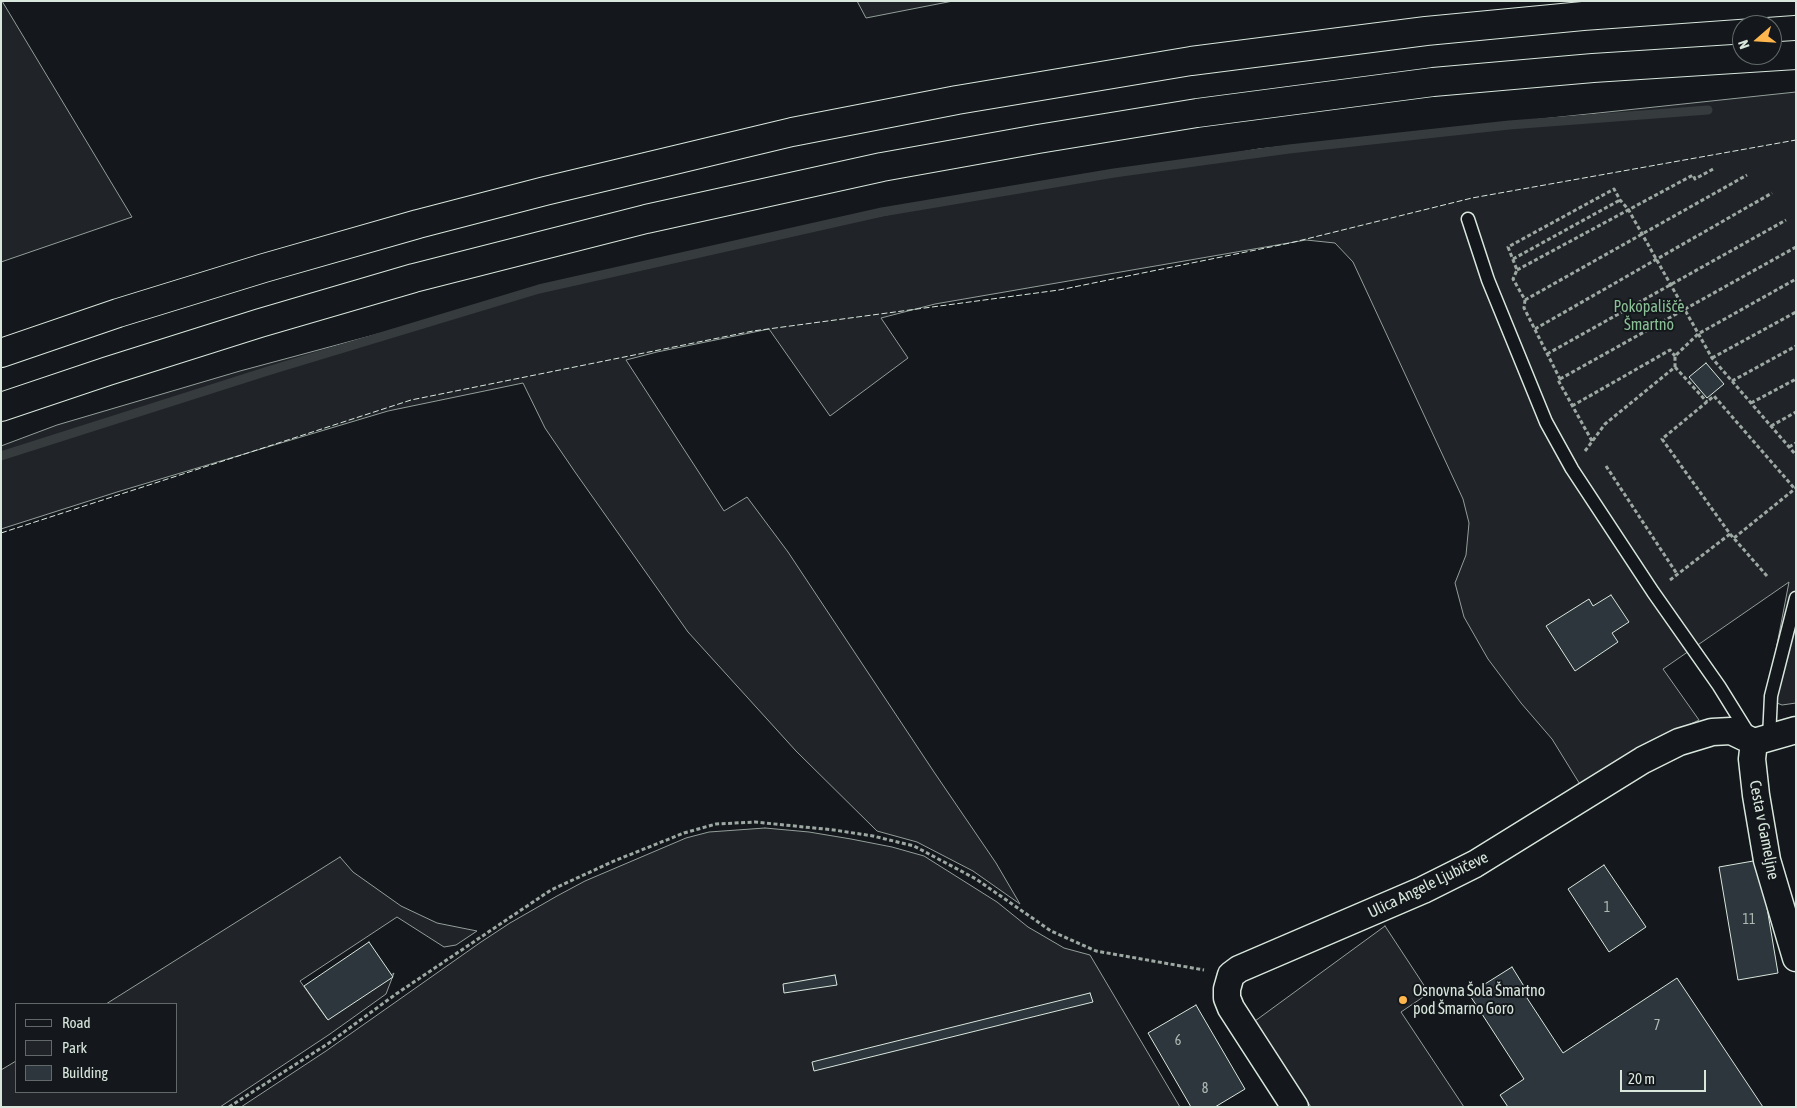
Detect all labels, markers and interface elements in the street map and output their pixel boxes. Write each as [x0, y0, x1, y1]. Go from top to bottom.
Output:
north arrow [1732, 15, 1782, 65]
text: N [1735, 38, 1753, 51]
park label: Pokopališče Šmartno [1613, 297, 1685, 335]
street label: Cesta v Gameljne [1745, 779, 1783, 881]
street label: Ulica Angele Ljubičeve [1365, 848, 1491, 922]
house number: 1 [1604, 900, 1610, 916]
house number: 11 [1742, 912, 1756, 928]
place label: Osnovna Šola Šmartno pod Šmarno Goro [1413, 981, 1545, 1019]
marker: Osnovna Šola Šmartno pod Šmarno Goro [1397, 994, 1409, 1006]
legend [15, 1003, 178, 1093]
text: Road [62, 1014, 91, 1031]
house number: 7 [1654, 1018, 1660, 1034]
house number: 6 [1175, 1033, 1181, 1049]
text: Park [62, 1039, 87, 1056]
scale bar [1622, 1060, 1708, 1092]
text: Building [62, 1064, 108, 1081]
text: 20 m [1628, 1070, 1655, 1087]
house number: 8 [1202, 1081, 1208, 1097]

